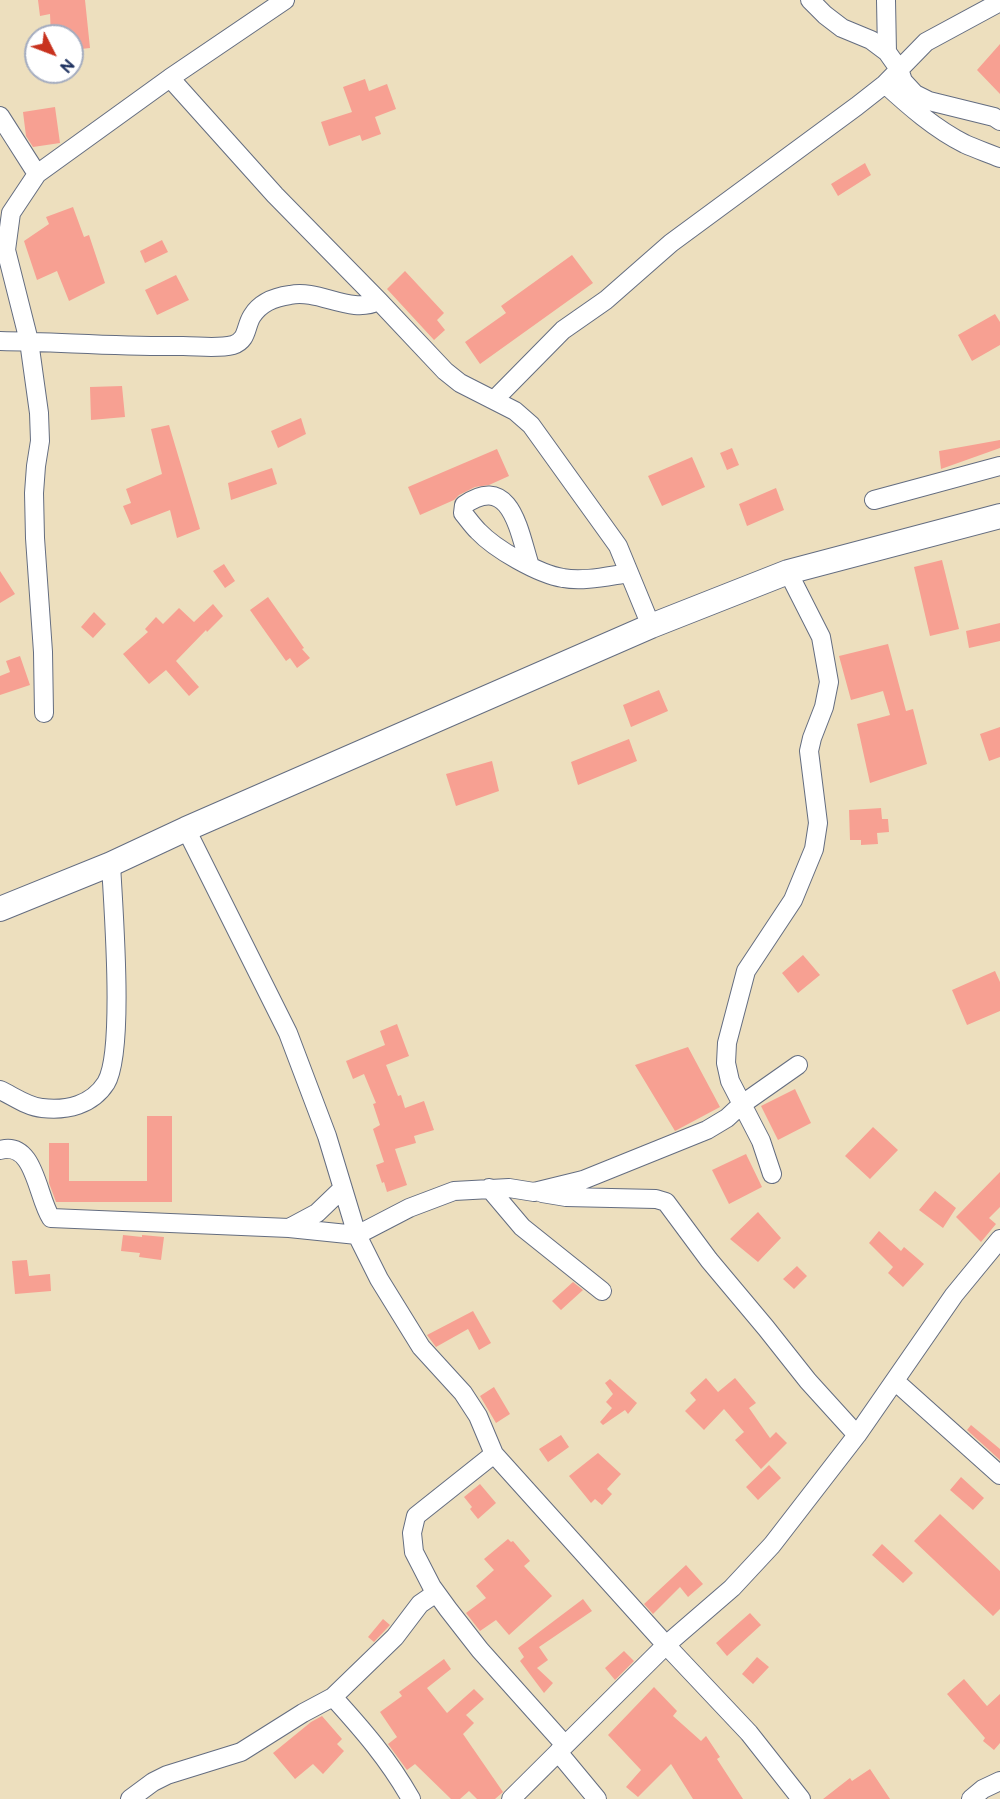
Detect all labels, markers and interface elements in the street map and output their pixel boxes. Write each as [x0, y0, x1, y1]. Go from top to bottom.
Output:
north arrow [24, 24, 84, 84]
text: N [55, 54, 77, 76]

